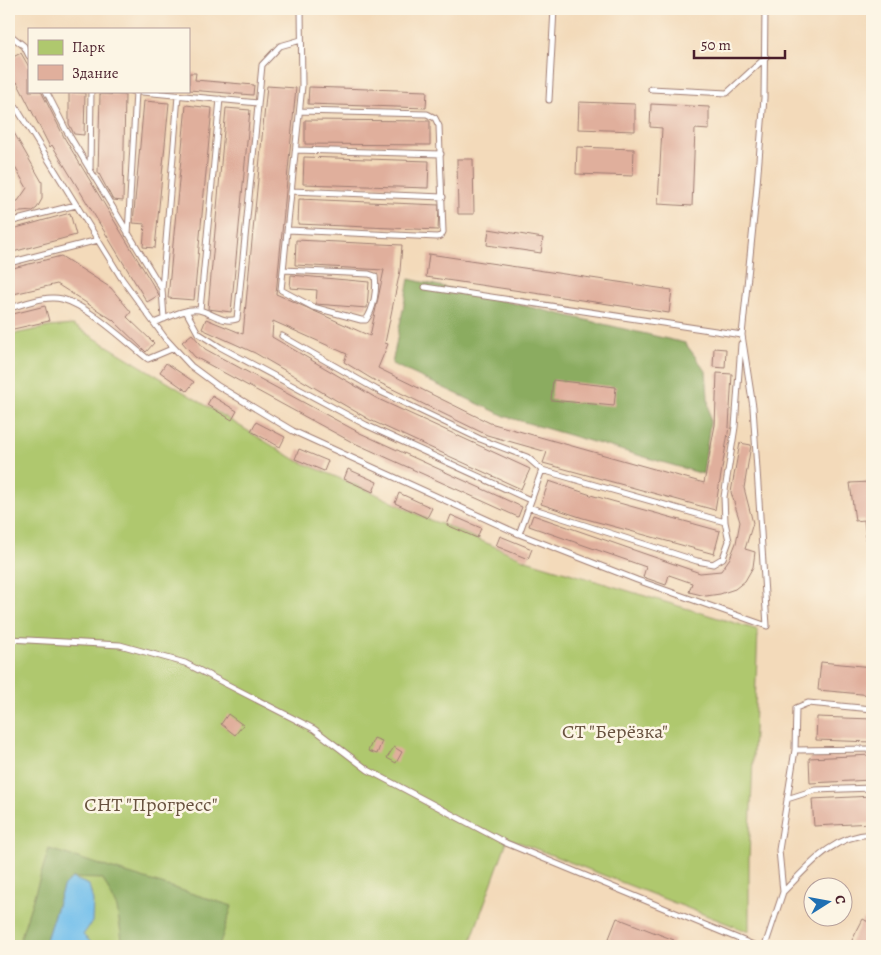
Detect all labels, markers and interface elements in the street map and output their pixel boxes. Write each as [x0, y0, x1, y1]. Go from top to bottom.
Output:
legend [28, 28, 190, 92]
scale bar [694, 28, 785, 60]
text: 50 m [701, 35, 731, 55]
text: Парк [72, 37, 105, 57]
text: Здание [72, 63, 119, 83]
park label: СТ "Берёзка" [562, 718, 668, 745]
park label: СНТ "Прогресс" [84, 791, 218, 818]
north arrow [804, 878, 854, 928]
text: С [830, 894, 850, 906]

